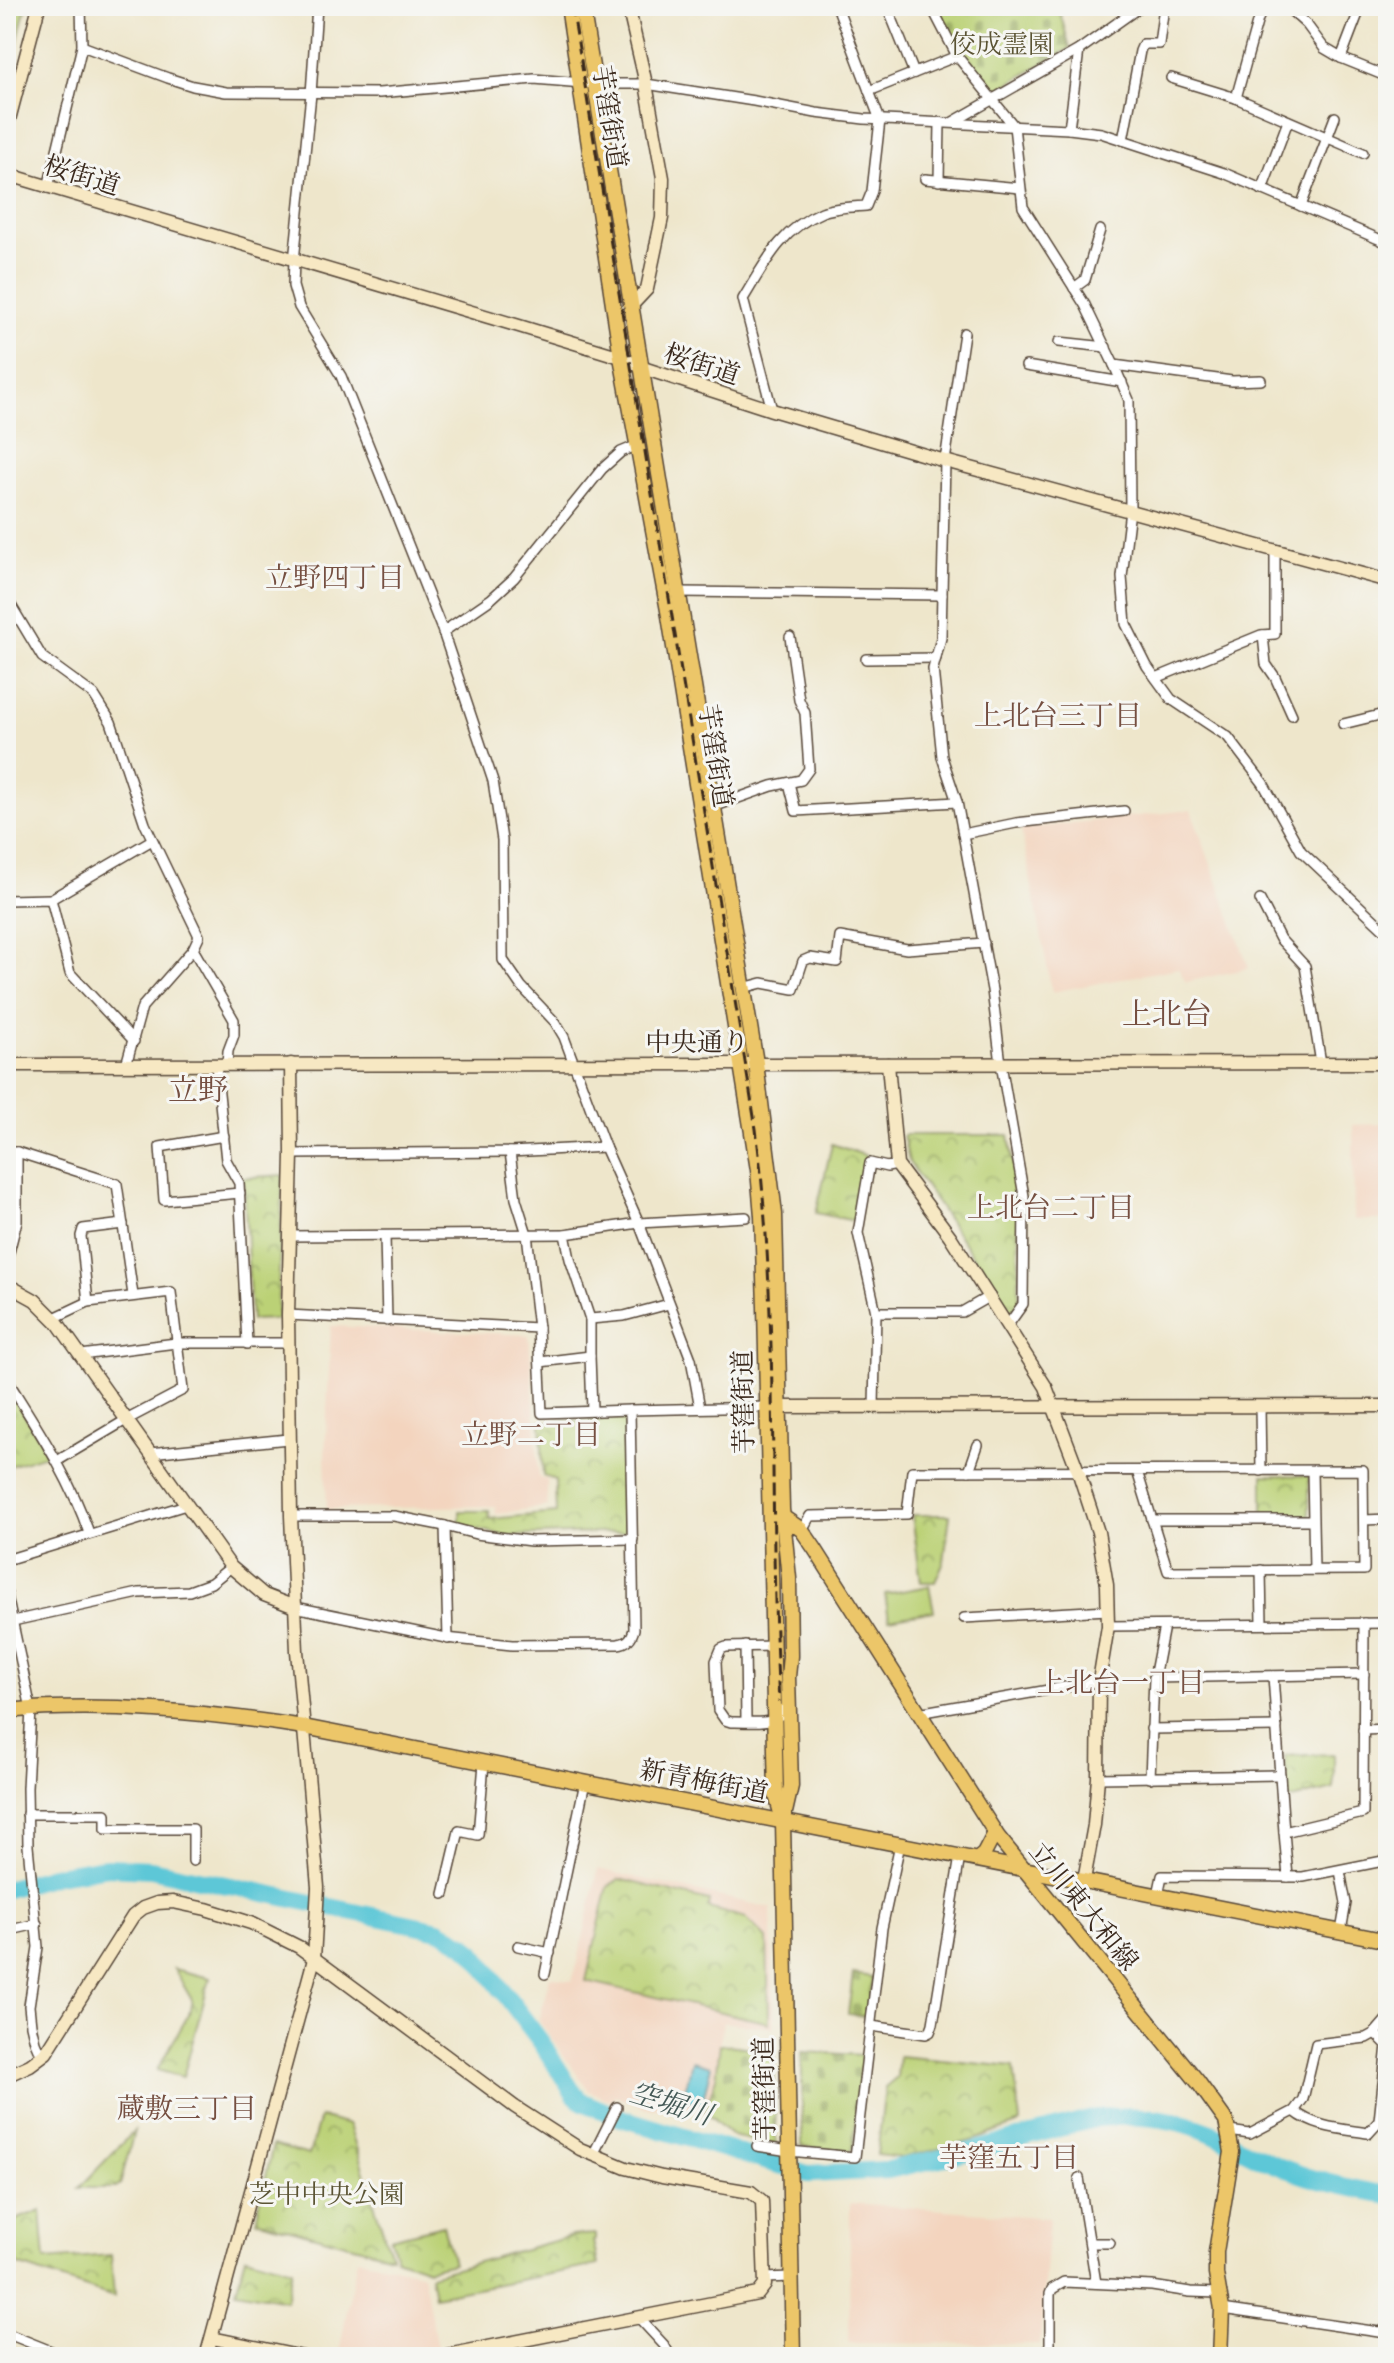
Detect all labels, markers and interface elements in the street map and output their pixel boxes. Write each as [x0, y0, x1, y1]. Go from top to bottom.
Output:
park label: 佼成霊園 [950, 29, 1054, 61]
street label: 芋窪街道 [585, 63, 633, 171]
street label: 桜街道 [40, 149, 124, 203]
street label: 桜街道 [660, 338, 744, 392]
district label: 立野四丁目 [265, 561, 405, 596]
district label: 上北台三丁目 [974, 699, 1142, 734]
street label: 芋窪街道 [691, 702, 739, 810]
district label: 上北台 [1122, 996, 1212, 1034]
street label: 中央通り [645, 1027, 749, 1059]
district label: 立野 [168, 1072, 228, 1110]
district label: 上北台二丁目 [967, 1191, 1135, 1226]
street label: 芋窪街道 [727, 1350, 761, 1454]
district label: 立野二丁目 [461, 1418, 601, 1453]
district label: 上北台一丁目 [1037, 1666, 1205, 1701]
street label: 新青梅街道 [637, 1754, 771, 1810]
street label: 立川東大和線 [1022, 1836, 1145, 1977]
street label: 芋窪街道 [748, 2037, 782, 2141]
water label: 空堀川 [625, 2075, 719, 2134]
district label: 蔵敷三丁目 [117, 2092, 257, 2127]
district label: 芋窪五丁目 [939, 2141, 1079, 2176]
park label: 芝中中央公園 [249, 2179, 405, 2211]

